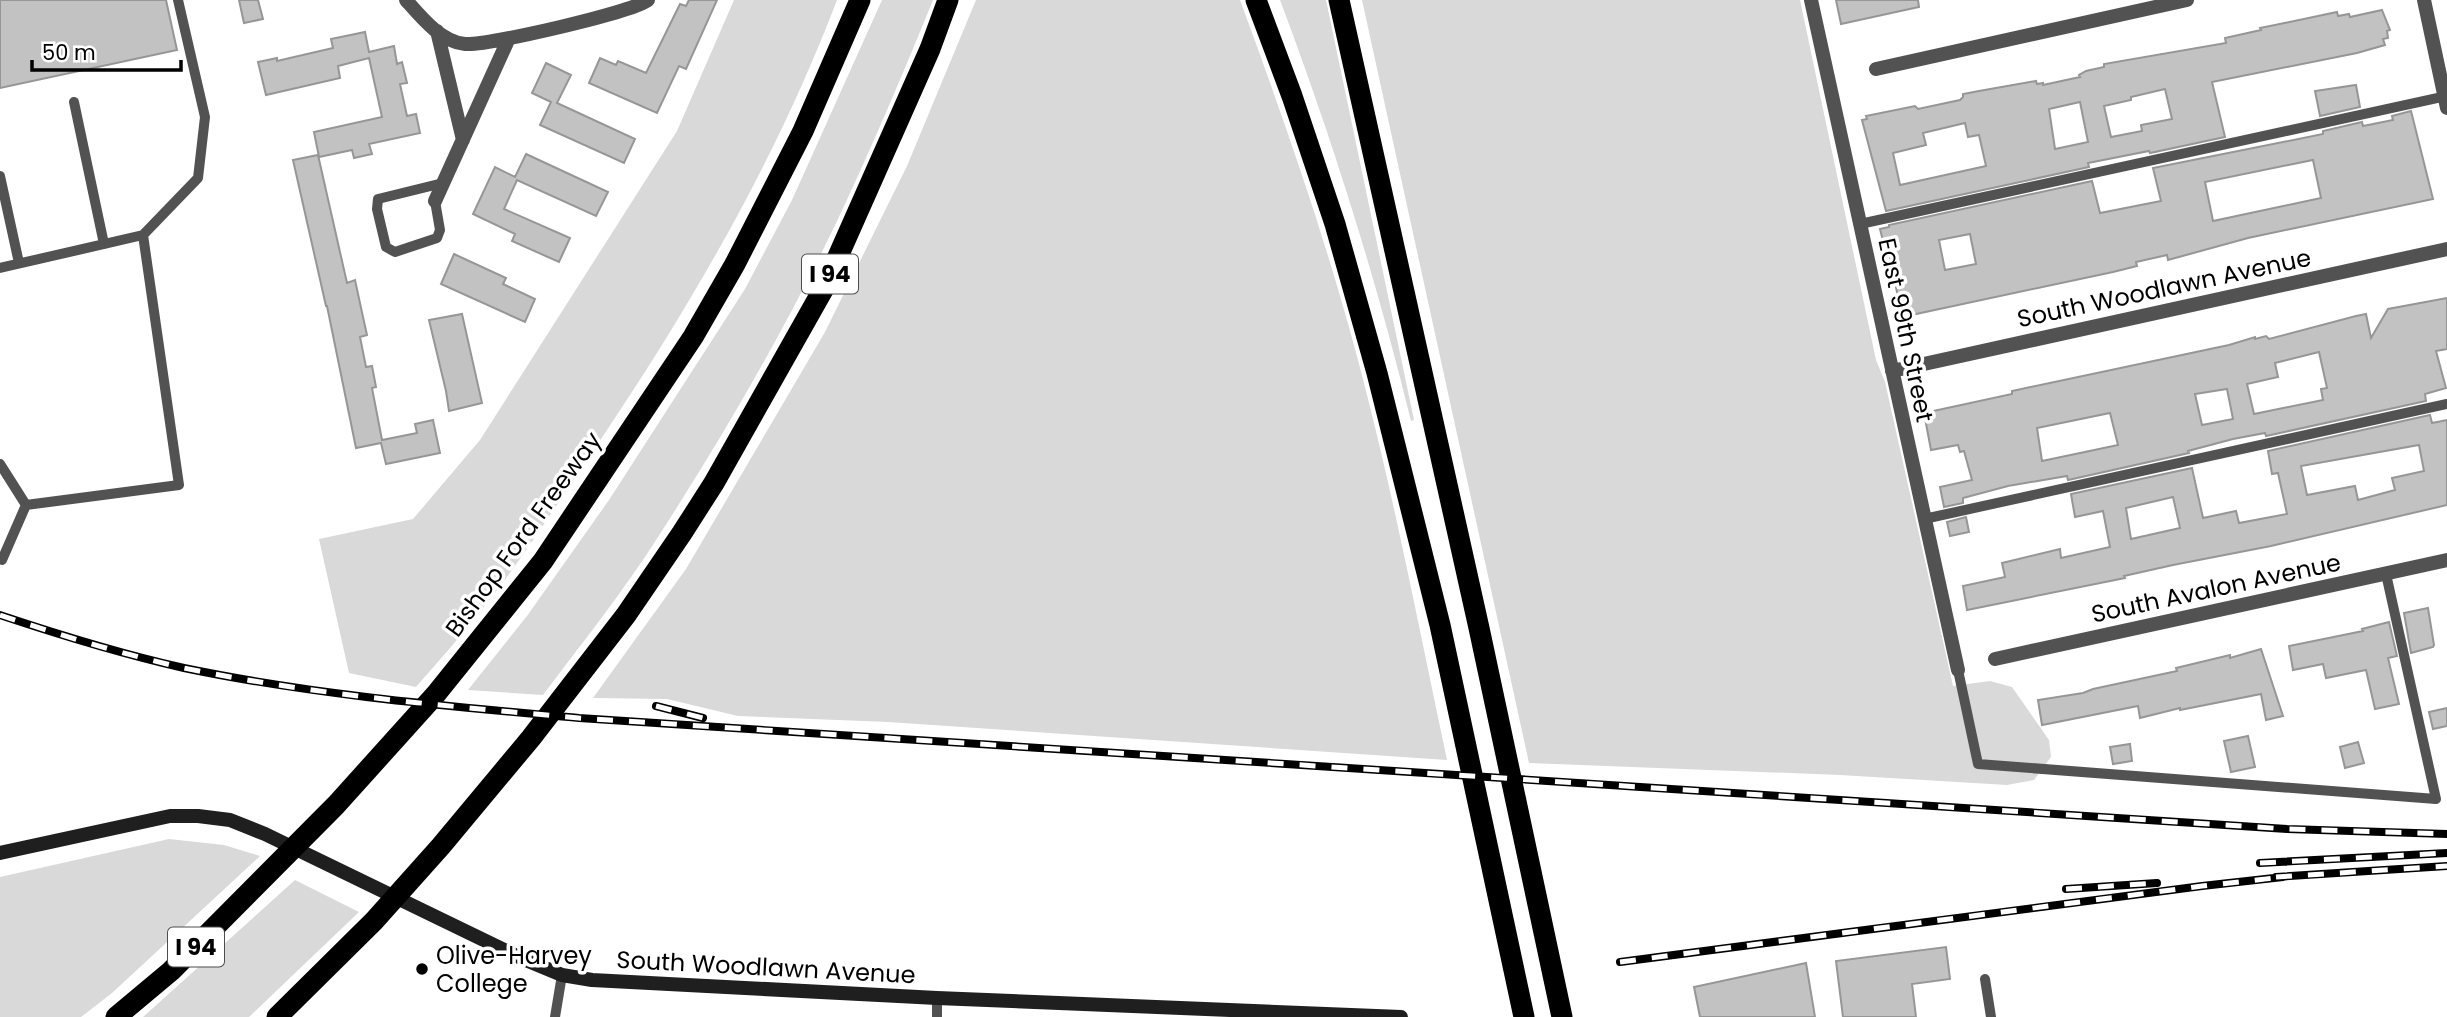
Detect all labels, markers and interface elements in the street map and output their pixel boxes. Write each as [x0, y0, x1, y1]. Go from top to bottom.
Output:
scale bar [32, 28, 180, 72]
text: 50 m [42, 38, 96, 67]
street label: East 99th Street [1870, 235, 1942, 425]
street label: South Woodlawn Avenue [2014, 241, 2314, 335]
road number: I 94 [802, 255, 858, 294]
street label: Bishop Ford Freeway [437, 424, 609, 643]
street label: South Avalon Avenue [2088, 545, 2344, 631]
road number: I 94 [168, 928, 224, 966]
place label: Olive-Harvey College [436, 939, 592, 1000]
street label: South Woodlawn Avenue [616, 943, 916, 991]
marker: Olive-Harvey College [414, 961, 430, 977]

